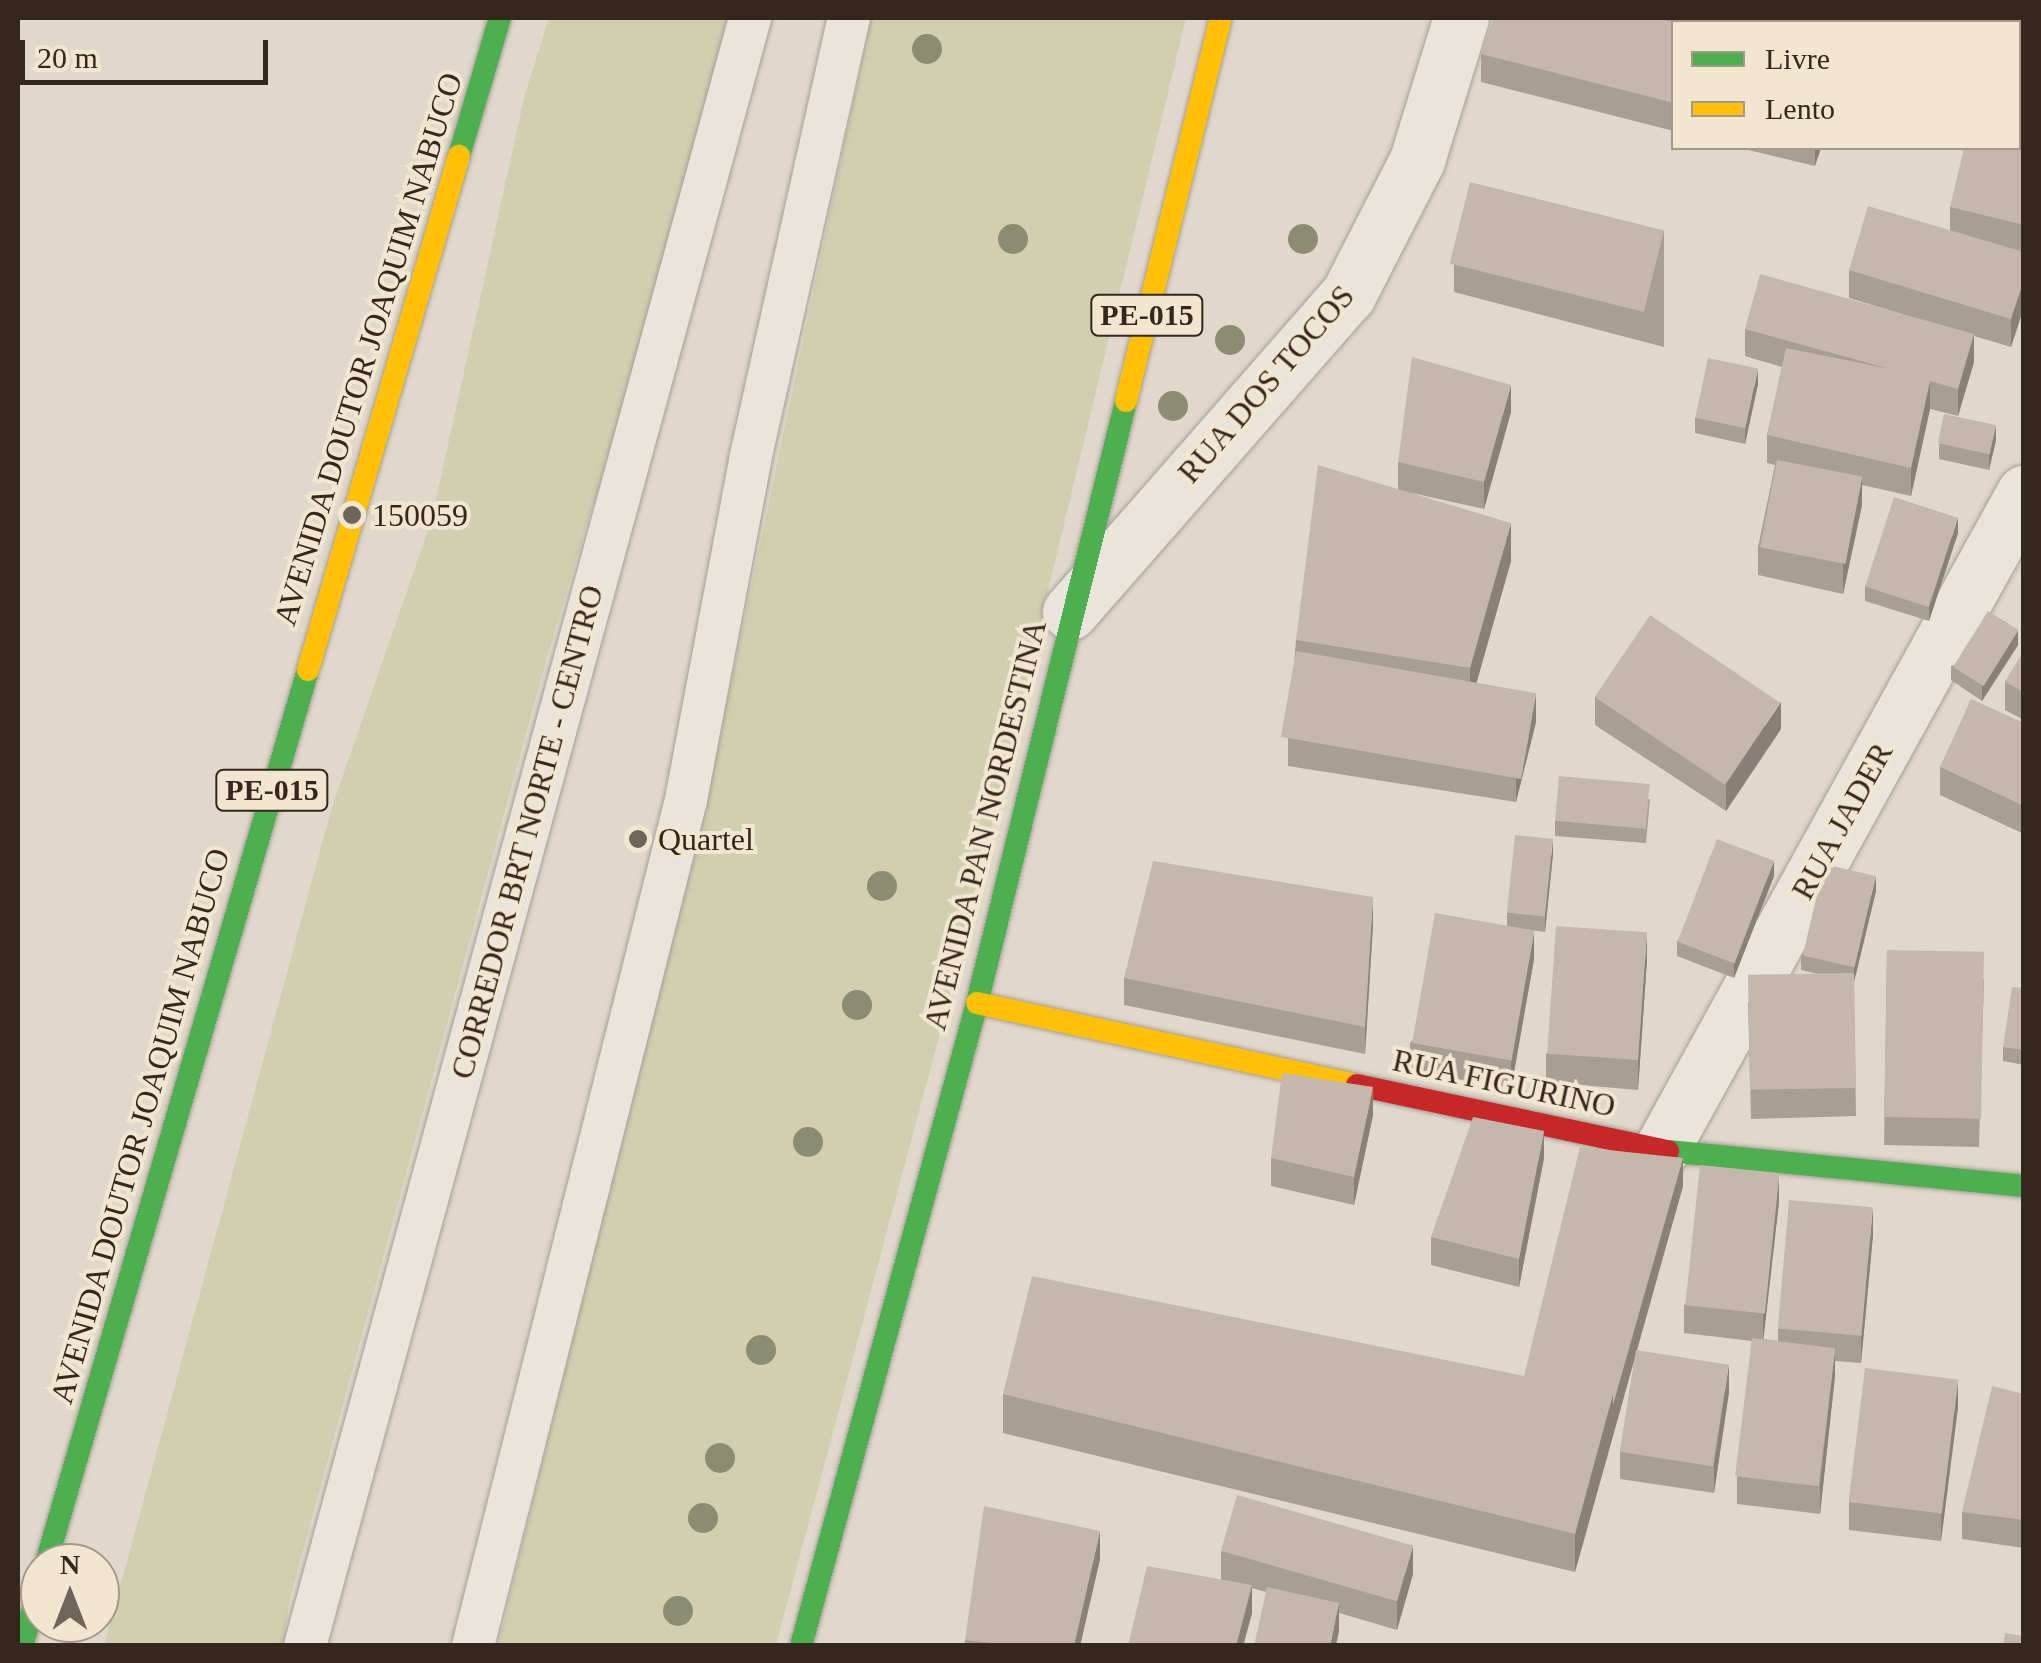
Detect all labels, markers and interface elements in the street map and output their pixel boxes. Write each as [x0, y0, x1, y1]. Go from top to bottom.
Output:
scale bar [25, 20, 272, 82]
legend [1671, 20, 2021, 150]
text: 20 m [37, 41, 98, 74]
text: Livre [1765, 42, 1830, 75]
street label: AVENIDA DOUTOR JOAQUIM NABUCO [265, 67, 471, 631]
text: Lento [1765, 92, 1835, 125]
street label: RUA DOS TOCOS [1169, 276, 1363, 492]
road number: PE-015 [1090, 290, 1204, 340]
place label: 150059 [372, 496, 468, 534]
marker: 150059 [341, 504, 363, 526]
street label: CORREDOR BRT NORTE - CENTRO [442, 581, 612, 1083]
street label: AVENIDA PAN NORDESTINA [915, 615, 1055, 1035]
street label: RUA JADER [1783, 735, 1901, 907]
road number: PE-015 [214, 765, 330, 815]
place label: Quartel [658, 820, 754, 858]
marker: Quartel [627, 828, 649, 850]
street label: AVENIDA DOUTOR JOAQUIM NABUCO [42, 843, 238, 1409]
street label: RUA FIGURINO [1388, 1040, 1620, 1126]
north arrow [20, 1543, 120, 1643]
text: N [60, 1549, 80, 1580]

